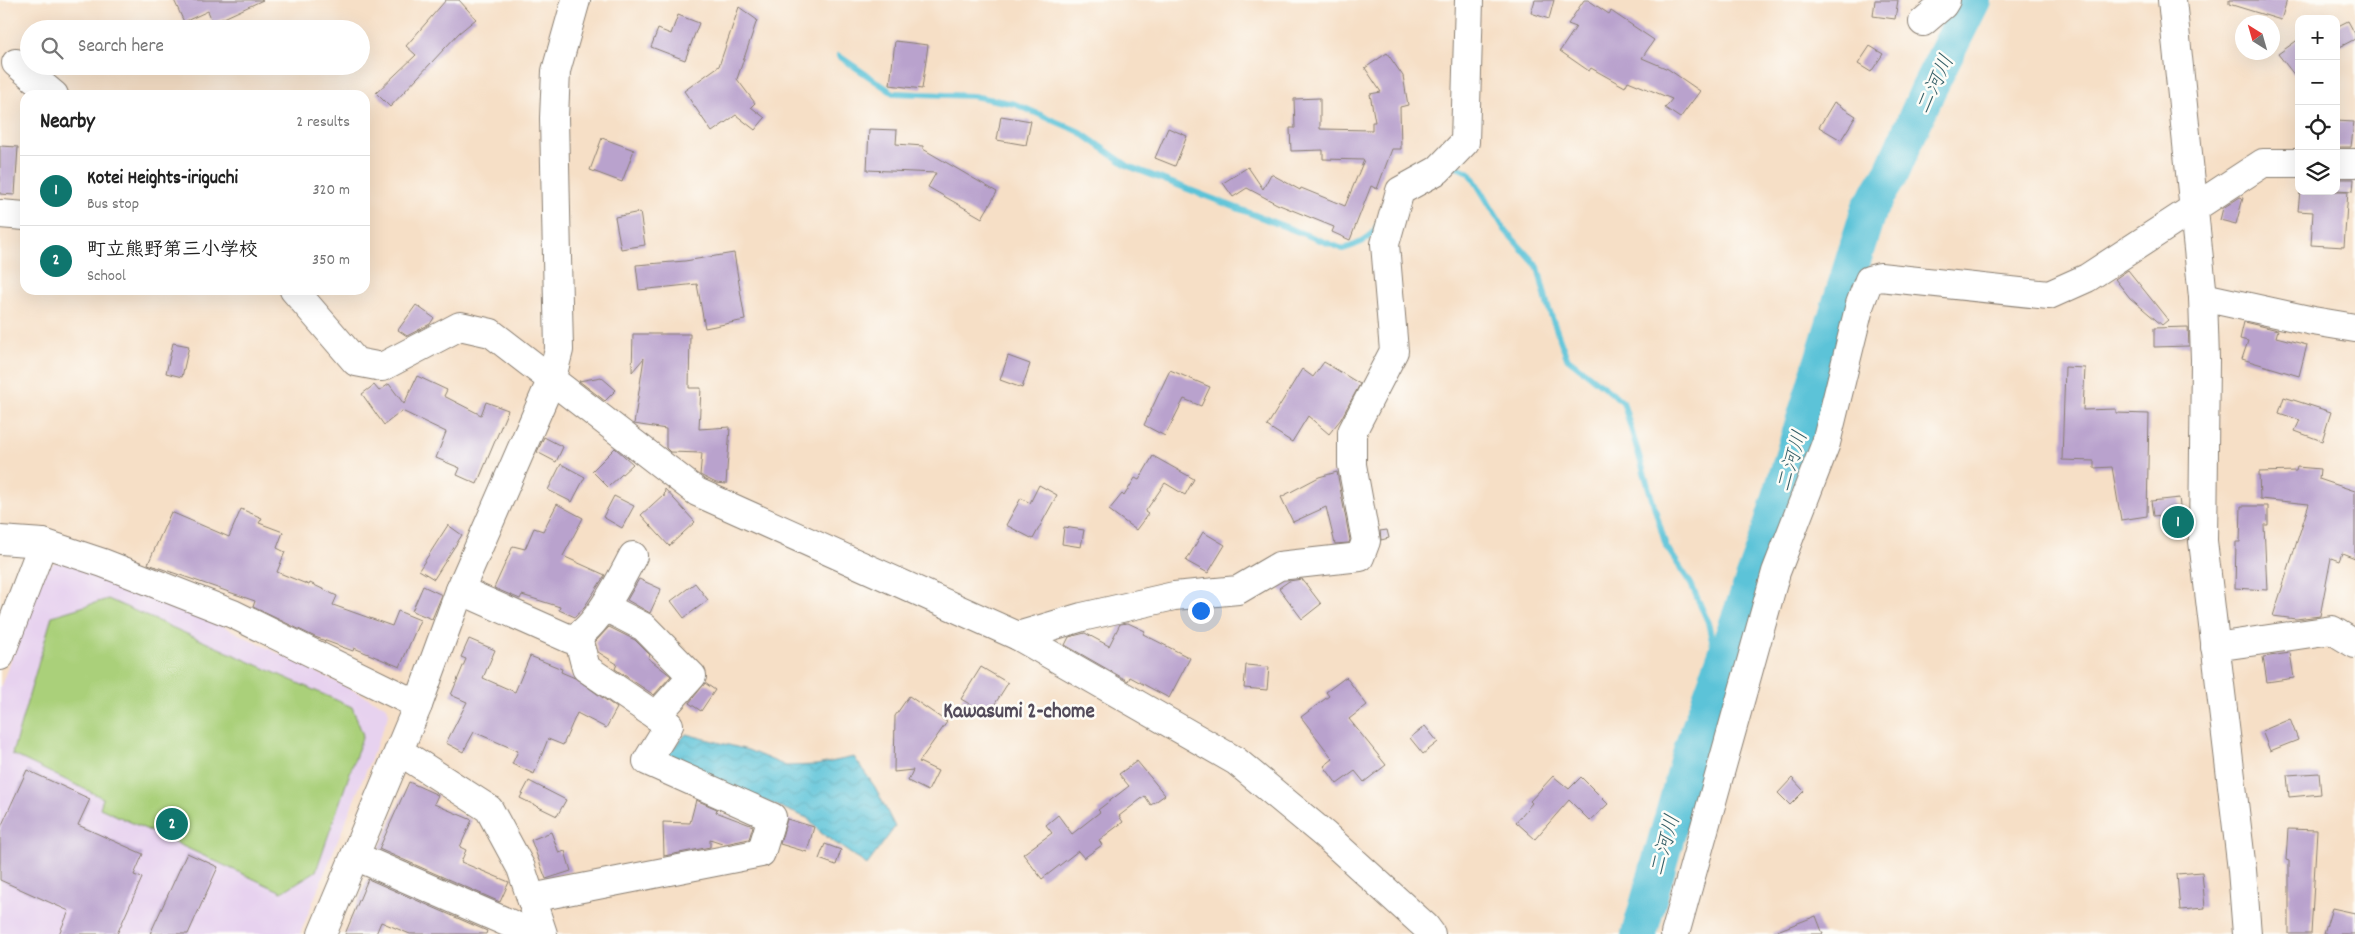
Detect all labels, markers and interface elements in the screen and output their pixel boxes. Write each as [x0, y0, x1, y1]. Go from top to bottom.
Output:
north arrow [2235, 15, 2280, 60]
map controls [2295, 15, 2340, 195]
button: + [2295, 15, 2340, 60]
search box [20, 20, 370, 75]
icon: search [38, 34, 66, 62]
text: Search here [78, 34, 164, 61]
water label: 二河川 [1910, 50, 1964, 120]
button: − [2295, 60, 2340, 105]
button: locate [2295, 105, 2340, 150]
text: Nearby [40, 108, 95, 138]
text: 2 results [296, 111, 350, 134]
button: layers [2295, 150, 2340, 195]
text: Kotei Heights-iriguchi [87, 166, 238, 193]
text: 1 [54, 179, 58, 202]
text: 320 m [313, 179, 350, 202]
text: Bus stop [87, 193, 139, 216]
text: 町立熊野第三小学校 [87, 238, 258, 265]
text: 2 [53, 249, 60, 272]
text: 350 m [312, 249, 350, 272]
text: School [87, 265, 126, 288]
water label: 二河川 [1770, 427, 1817, 496]
pin: 1 [2162, 503, 2194, 541]
your location [1188, 598, 1214, 624]
district label: Kawasumi 2-chome [943, 698, 1095, 728]
pin: 2 [156, 805, 188, 843]
water label: 二河川 [1644, 811, 1690, 880]

